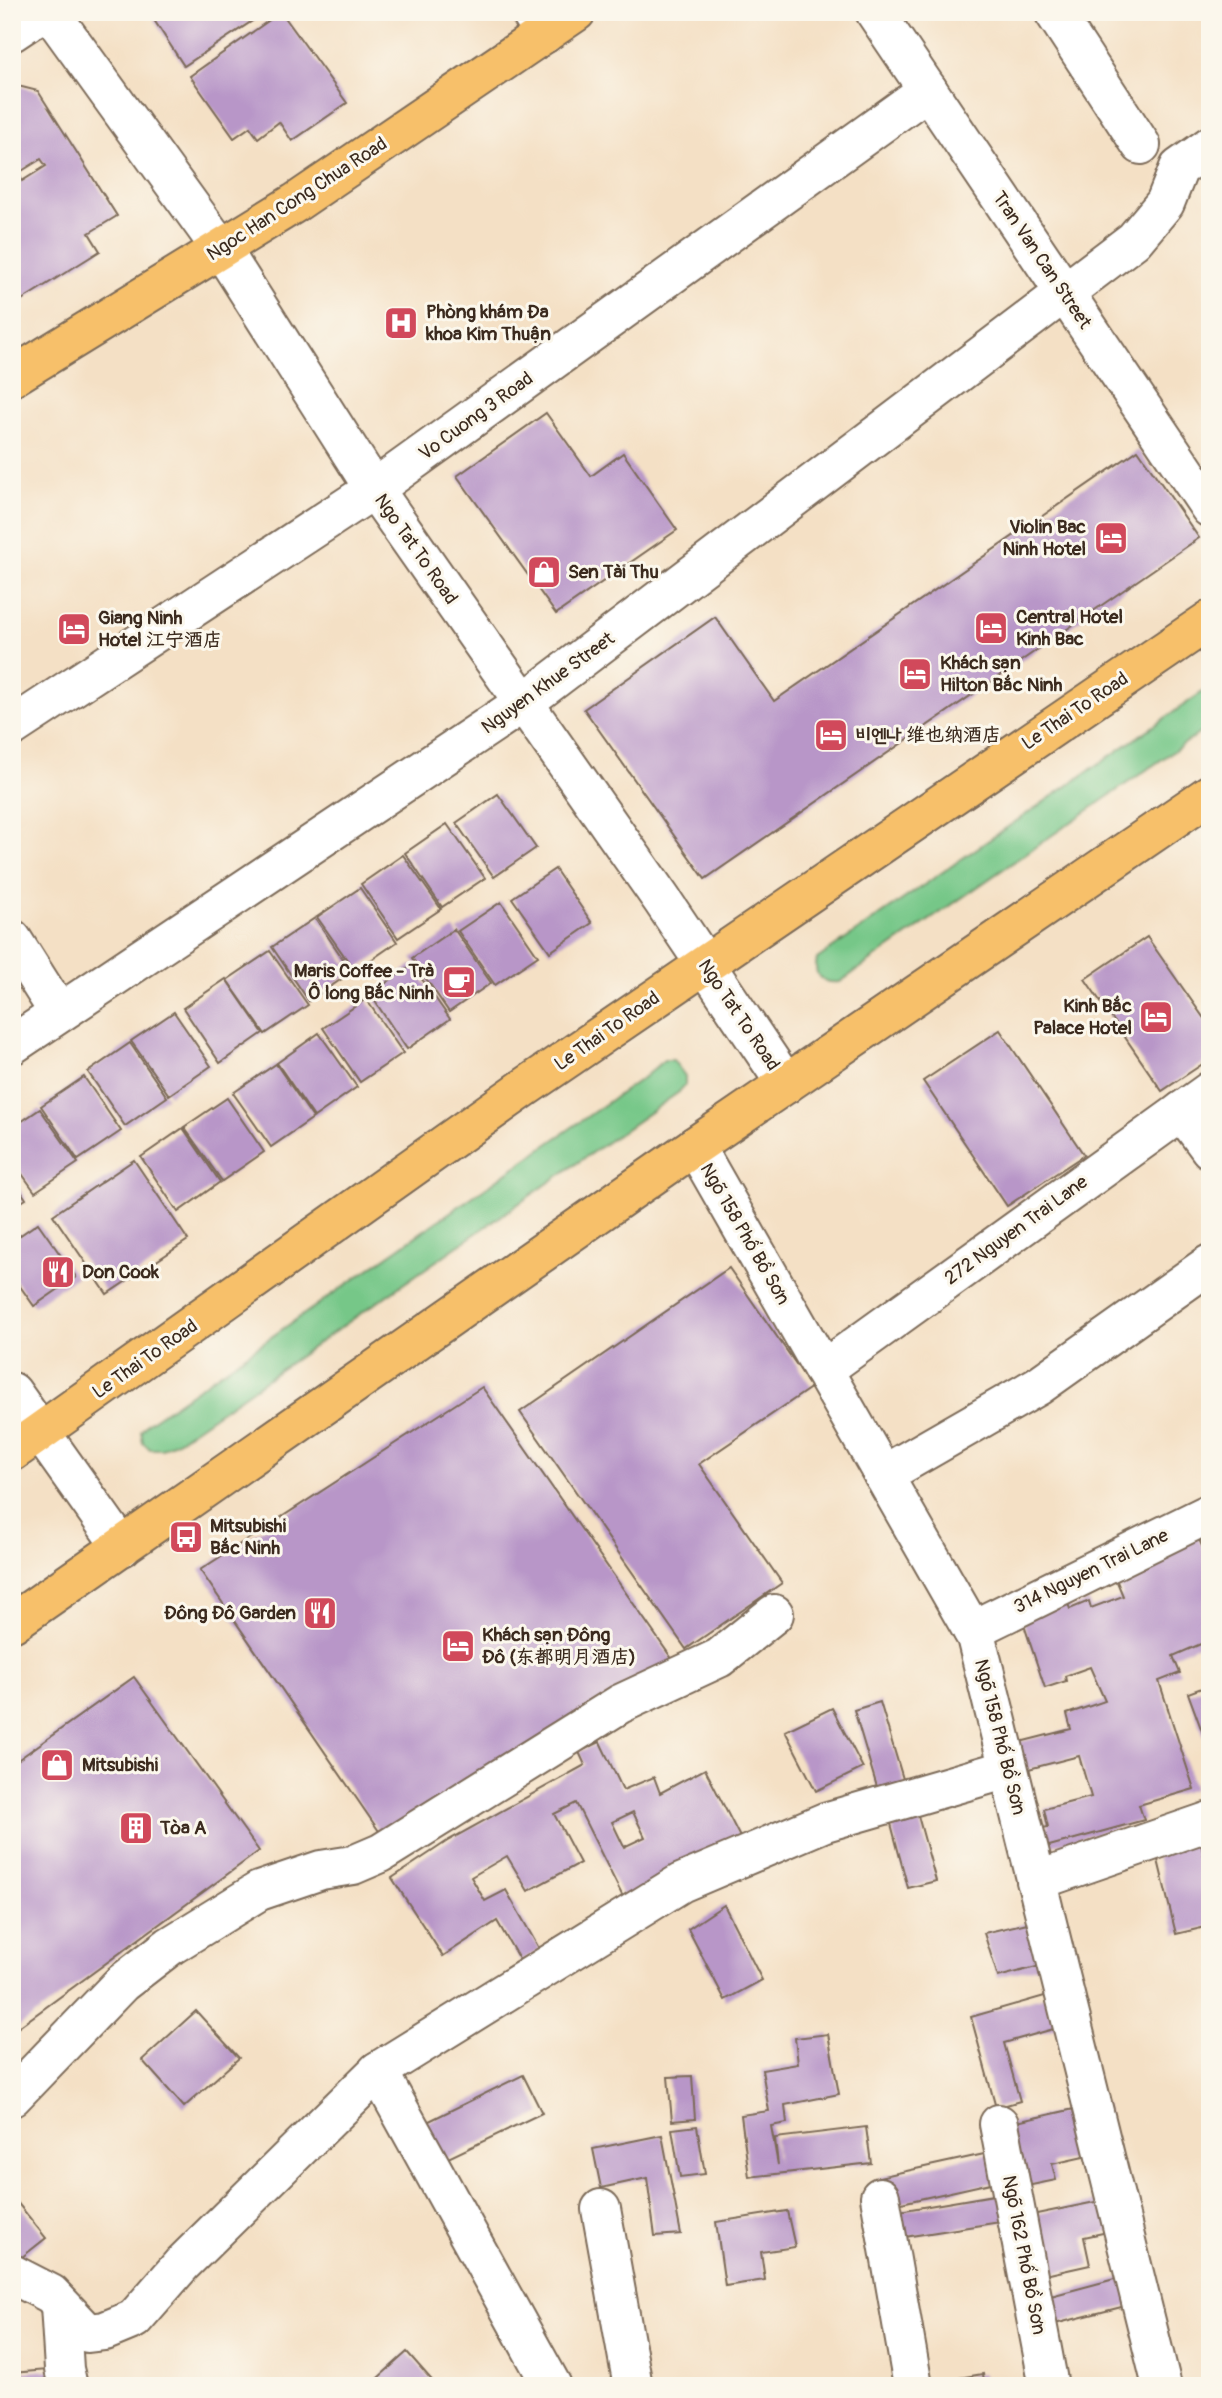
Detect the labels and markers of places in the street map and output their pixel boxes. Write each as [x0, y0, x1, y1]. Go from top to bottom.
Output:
place label: Phòng khám Đa khoa Kim Thuận [425, 300, 551, 346]
hospital icon: Phòng khám Đa khoa Kim Thuận [382, 304, 420, 342]
place label: Violin Bac Ninh Hotel [1002, 515, 1086, 561]
hotel icon: Violin Bac Ninh Hotel [1092, 519, 1130, 557]
shop icon: Sen Tài Thu [525, 553, 563, 591]
place label: Sen Tài Thu [568, 560, 659, 584]
place label: Central Hotel Kinh Bac [1016, 605, 1123, 651]
place label: Giang Ninh Hotel 江宁酒店 [98, 606, 222, 652]
hotel icon: Central Hotel Kinh Bac [972, 609, 1010, 647]
hotel icon: Giang Ninh Hotel 江宁酒店 [55, 610, 93, 648]
place label: Khách sạn Hilton Bắc Ninh [940, 651, 1063, 697]
hotel icon: Khách sạn Hilton Bắc Ninh [896, 655, 934, 693]
hotel icon: 비엔나 维也纳酒店 [812, 716, 850, 754]
place label: 비엔나 维也纳酒店 [856, 723, 1001, 747]
place label: Maris Coffee - Trà Ô long Bắc Ninh [294, 959, 434, 1005]
cafe icon: Maris Coffee - Trà Ô long Bắc Ninh [440, 963, 478, 1001]
place label: Kinh Bắc Palace Hotel [1033, 994, 1132, 1040]
hotel icon: Kinh Bắc Palace Hotel [1137, 998, 1175, 1036]
restaurant icon: Don Cook [39, 1253, 77, 1291]
place label: Don Cook [82, 1260, 160, 1284]
place label: Mitsubishi Bắc Ninh [210, 1514, 287, 1560]
bus stop icon: Mitsubishi Bắc Ninh [167, 1518, 205, 1556]
restaurant icon: Đông Đô Garden [301, 1594, 339, 1632]
place label: Đông Đô Garden [164, 1601, 296, 1625]
place label: Khách sạn Đông Đô (东都明月酒店) [482, 1623, 636, 1669]
hotel icon: Khách sạn Đông Đô (东都明月酒店) [439, 1627, 477, 1665]
shop icon: Mitsubishi [38, 1746, 76, 1784]
place label: Mitsubishi [82, 1753, 159, 1777]
building icon: Tòa A [117, 1809, 155, 1847]
place label: Tòa A [159, 1816, 207, 1840]

